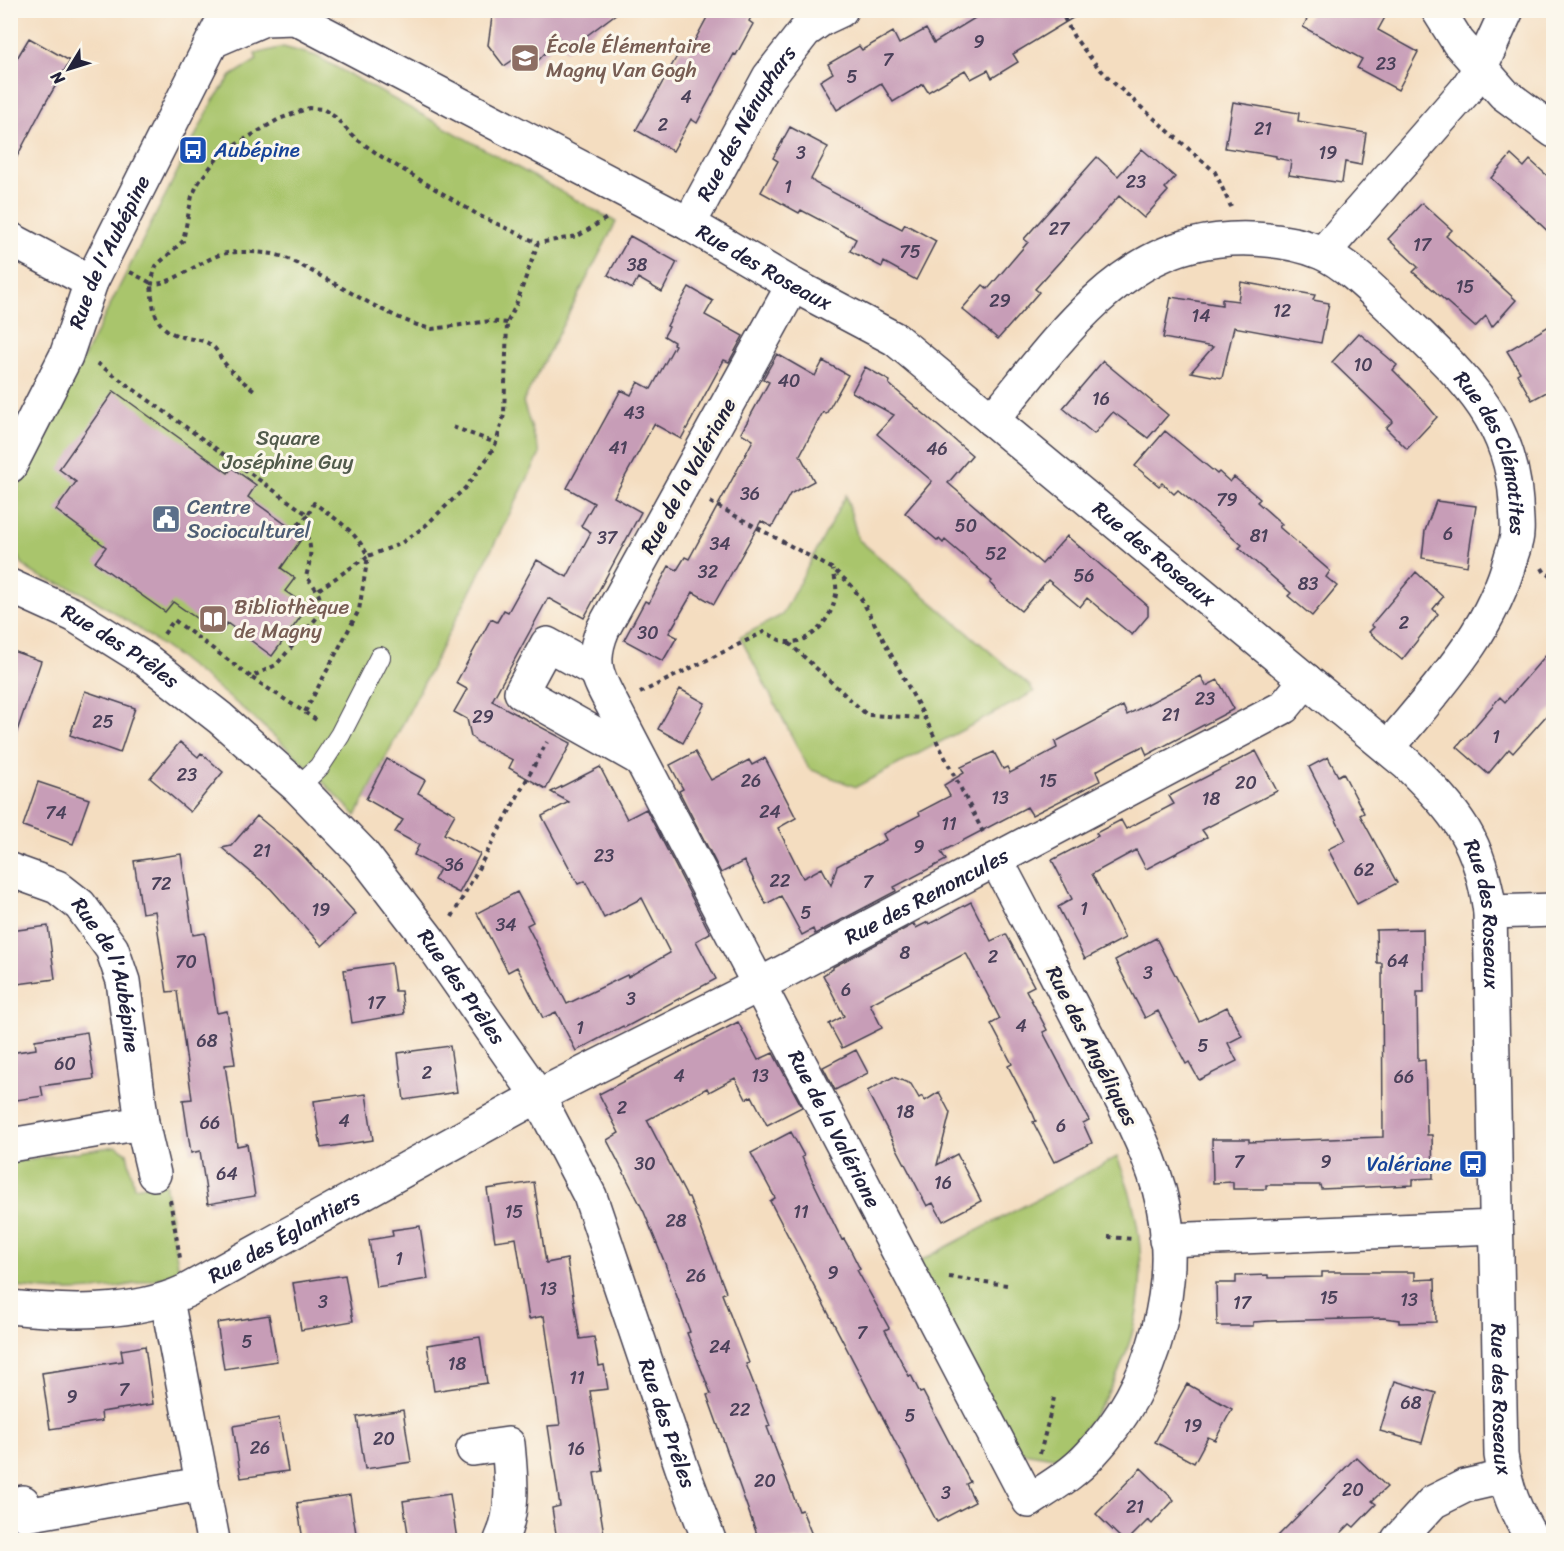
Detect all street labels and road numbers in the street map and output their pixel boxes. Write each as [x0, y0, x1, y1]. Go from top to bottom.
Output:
street label: Rue des Nénuphars [686, 36, 807, 208]
street label: Rue de l'Aubépine [57, 168, 161, 334]
street label: Rue des Roseaux [689, 213, 839, 322]
street label: Rue des Clématites [1444, 362, 1536, 536]
street label: Rue de la Valériane [629, 390, 747, 561]
street label: Rue des Roseaux [1084, 491, 1225, 617]
street label: Rue des Prêles [55, 593, 188, 699]
street label: Rue des Roseaux [1453, 833, 1511, 990]
street label: Rue des Renoncules [837, 837, 1016, 956]
street label: Rue de l'Aubépine [61, 889, 151, 1055]
street label: Rue des Prêles [407, 920, 516, 1053]
street label: Rue des Angéliques [1035, 959, 1149, 1133]
street label: Rue de la Valériane [777, 1043, 892, 1215]
street label: Rue des Églantiers [201, 1179, 368, 1294]
street label: Rue des Roseaux [1479, 1323, 1523, 1479]
street label: Rue des Prêles [627, 1353, 707, 1494]

